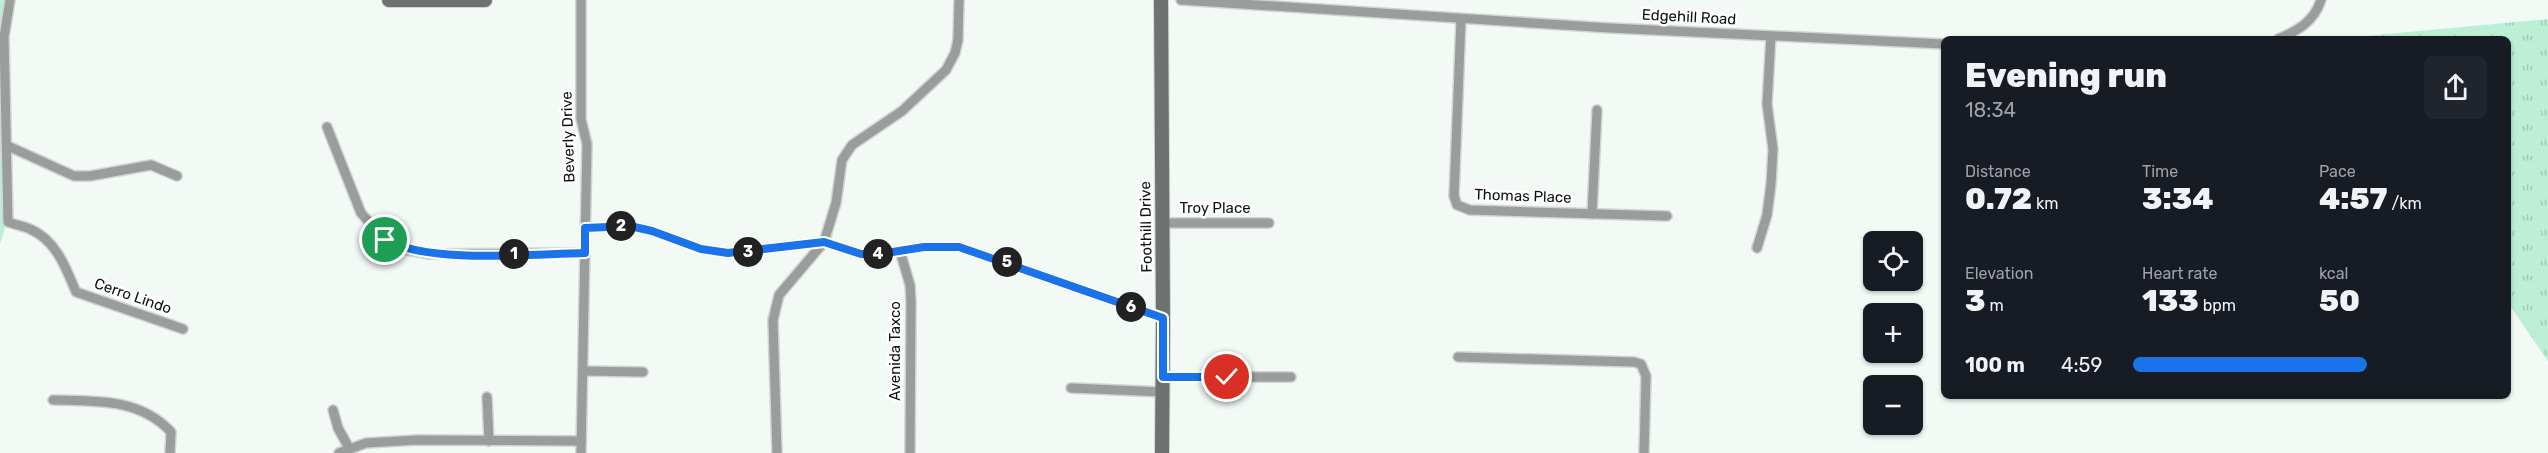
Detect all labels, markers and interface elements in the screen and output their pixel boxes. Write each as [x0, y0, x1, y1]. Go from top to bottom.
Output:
street label: Edgehill Road [1641, 6, 1737, 28]
text: Evening run [1965, 56, 2167, 95]
button: share [2424, 56, 2487, 119]
street label: Beverly Drive [557, 91, 579, 183]
text: 18:34 [1965, 98, 2016, 122]
text: Distance [1965, 162, 2031, 181]
text: Time [2142, 162, 2178, 181]
text: Pace [2319, 162, 2356, 181]
street label: Foothill Drive [1136, 181, 1156, 273]
text: 0.72 [1965, 181, 2032, 217]
text: 3:34 [2142, 181, 2214, 217]
text: 4:57 [2319, 181, 2388, 217]
street label: Thomas Place [1474, 185, 1572, 207]
text: km [2032, 194, 2059, 213]
text: /km [2388, 194, 2422, 213]
street label: Troy Place [1179, 199, 1251, 217]
pin: 2 [606, 211, 636, 241]
pin [359, 214, 410, 265]
text: 2 [616, 216, 626, 235]
icon: arrive [368, 223, 401, 256]
map controls [1863, 231, 1923, 435]
button: locate [1863, 231, 1923, 291]
pin: 3 [733, 237, 763, 267]
pin: 1 [499, 239, 529, 269]
pin: 4 [863, 239, 893, 269]
text: 3 [743, 242, 753, 261]
text: 1 [510, 244, 518, 263]
text: 4 [873, 244, 883, 263]
pin: 5 [992, 247, 1022, 277]
text: 5 [1002, 252, 1012, 271]
text: Elevation [1965, 264, 2034, 283]
text: Heart rate [2142, 264, 2217, 283]
text: kcal [2319, 264, 2348, 283]
street label: Cerro Lindo [92, 274, 174, 318]
text: 3 [1965, 283, 1986, 319]
text: 133 [2142, 283, 2199, 319]
text: 50 [2319, 283, 2360, 319]
pin: 6 [1116, 292, 1146, 322]
text: m [1986, 296, 2004, 315]
text: bpm [2199, 296, 2236, 315]
text: 6 [1126, 297, 1136, 316]
street label: Avenida Taxco [886, 301, 904, 401]
button: + [1863, 303, 1923, 363]
pin [1201, 351, 1252, 402]
text: 100 m [1965, 353, 2025, 377]
text: 4:59 [2061, 353, 2102, 377]
icon: check [1210, 360, 1243, 393]
button: − [1863, 375, 1923, 435]

